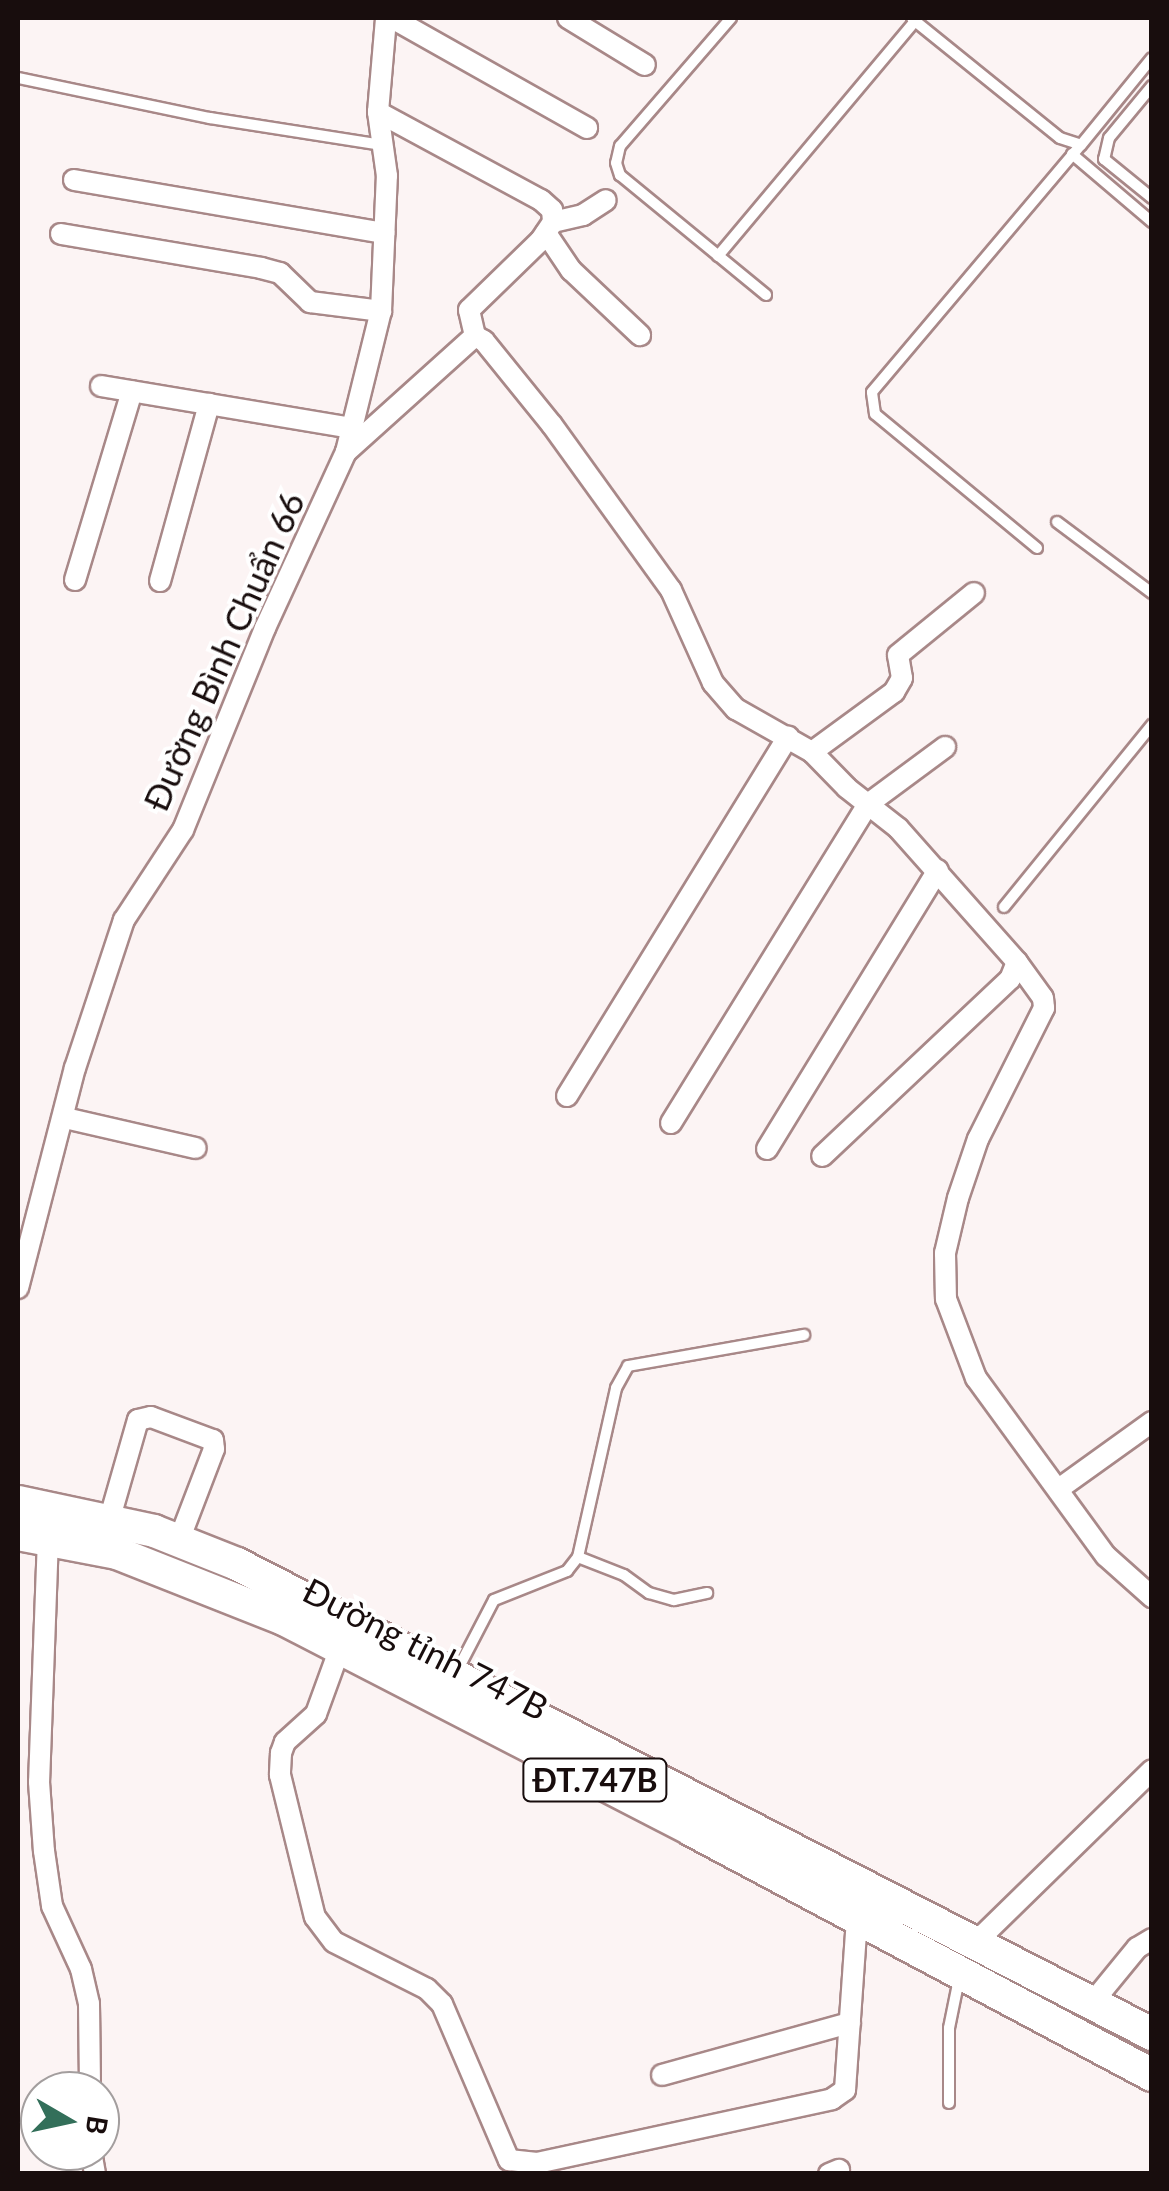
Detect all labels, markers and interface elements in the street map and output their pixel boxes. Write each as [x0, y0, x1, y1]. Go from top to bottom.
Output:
street label: Đường Bình Chuẩn 66 [134, 485, 312, 817]
street label: Đường tỉnh 747B [297, 1568, 555, 1728]
road number: ĐT.747B [520, 1753, 670, 1807]
north arrow [20, 2071, 120, 2171]
text: B [79, 2114, 116, 2137]

